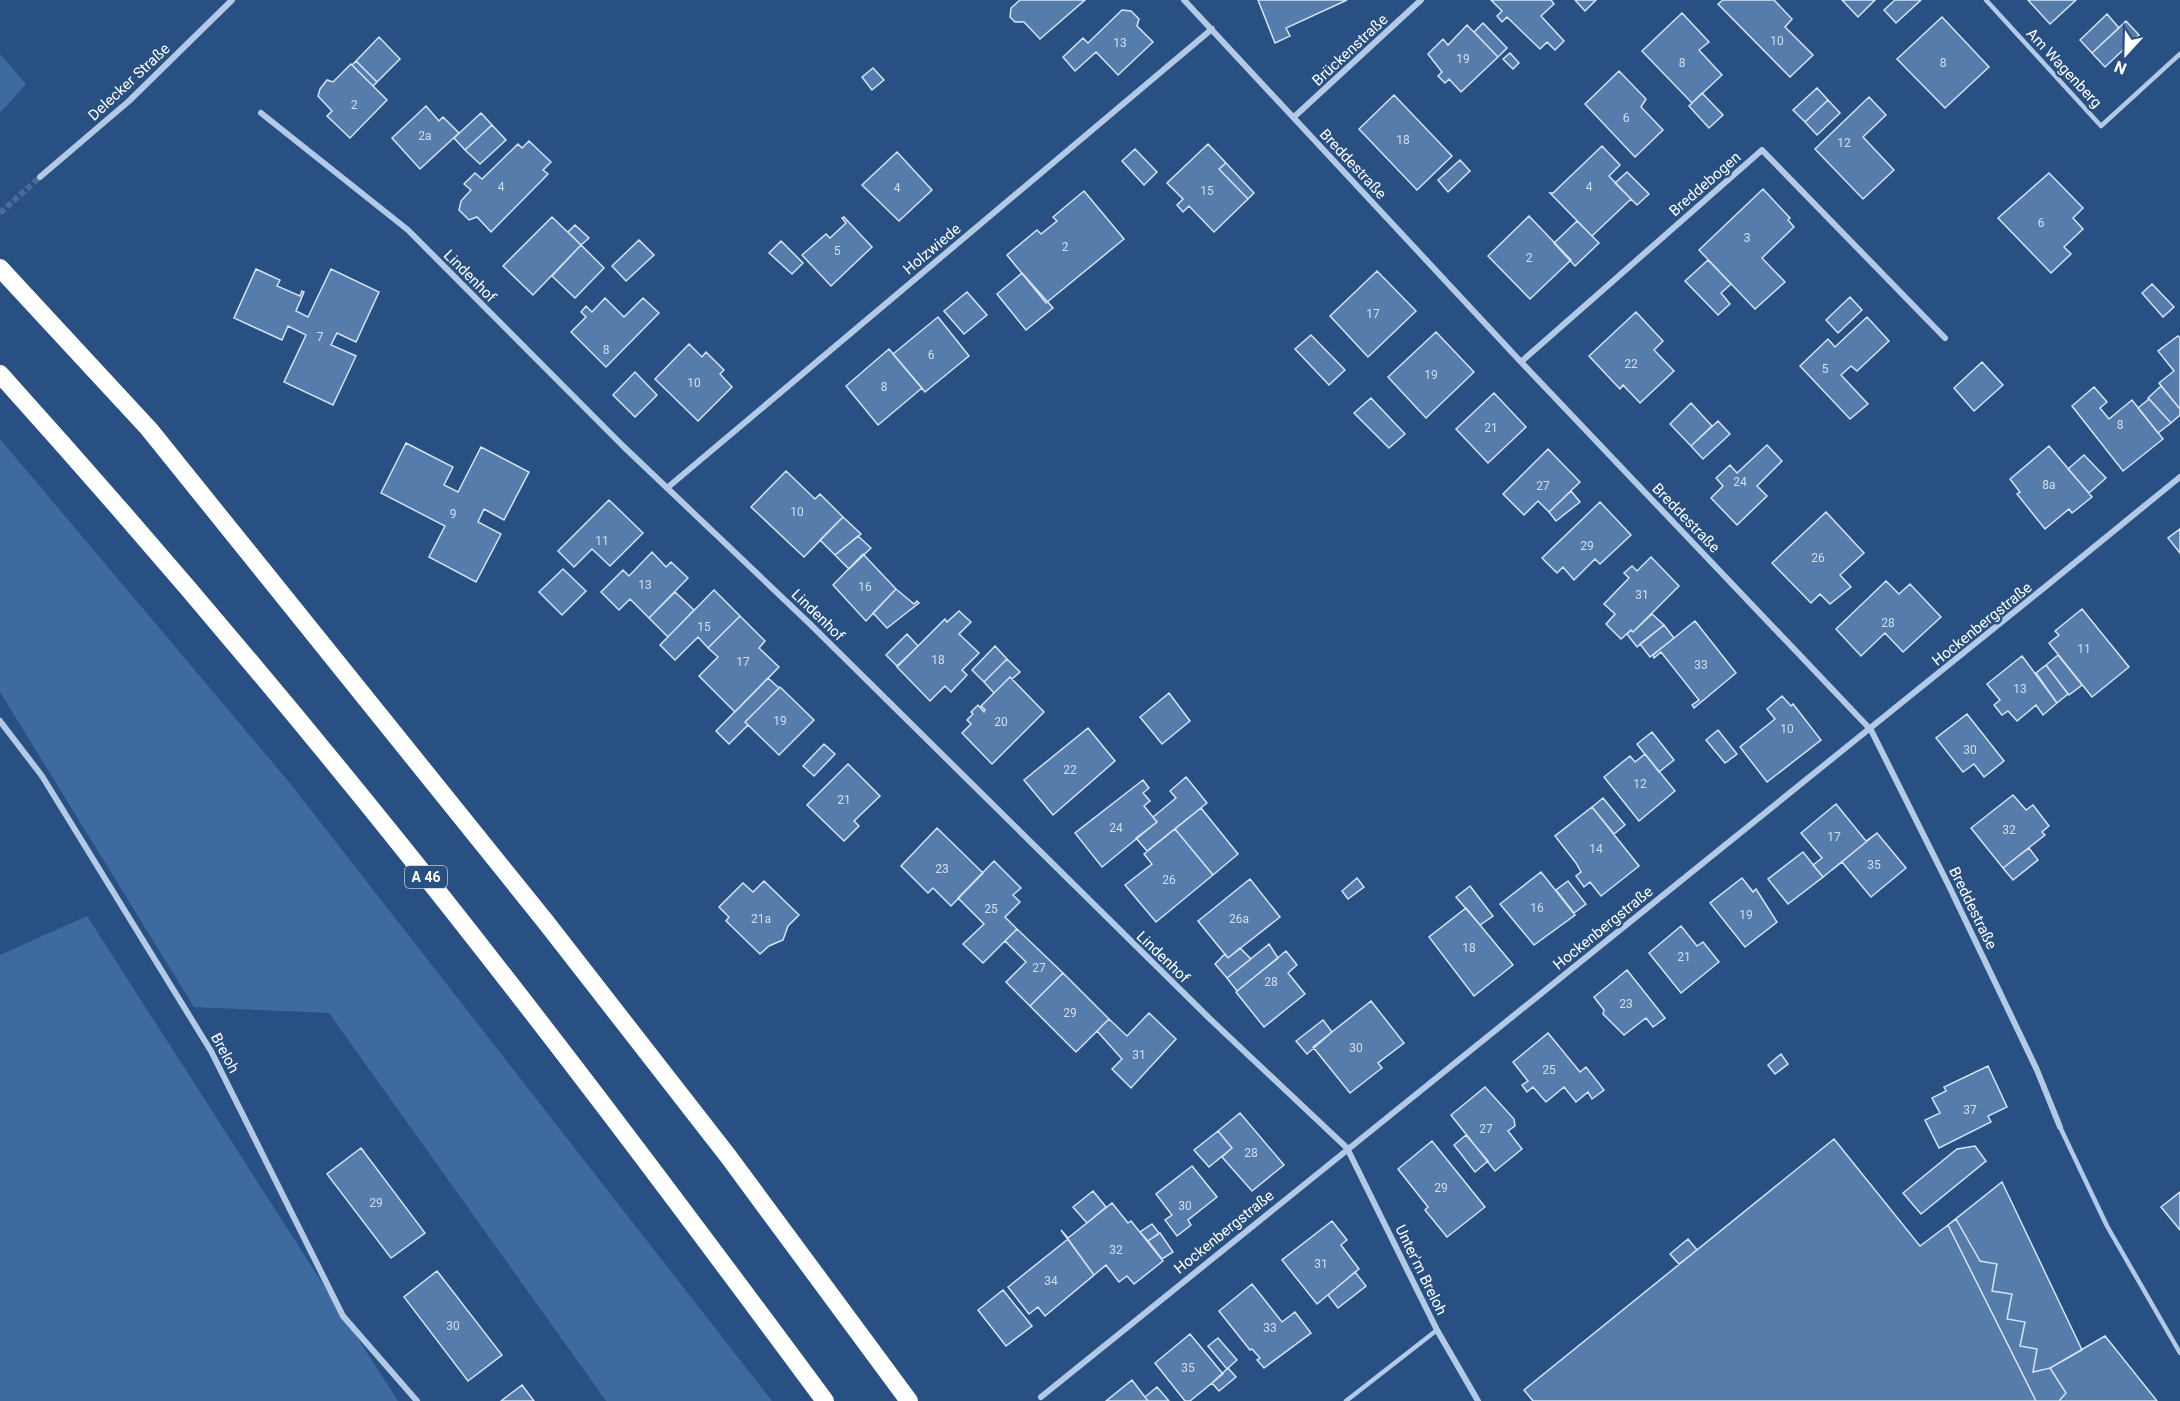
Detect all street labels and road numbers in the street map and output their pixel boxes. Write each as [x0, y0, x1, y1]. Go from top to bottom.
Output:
street label: Brückenstraße [1308, 10, 1392, 90]
street label: Am Wagenberg [2023, 24, 2105, 112]
street label: Delecker Straße [84, 40, 174, 124]
street label: Breddestraße [1316, 125, 1390, 203]
street label: Breddebogen [1666, 148, 1744, 220]
street label: Holzwiede [900, 220, 964, 278]
street label: Lindenhof [440, 246, 501, 307]
street label: Breddestraße [1648, 480, 1724, 557]
street label: Hockenbergstraße [1929, 578, 2035, 670]
street label: Lindenhof [788, 585, 849, 645]
street label: Breddestraße [1945, 864, 2001, 952]
road number: A 46 [405, 866, 447, 888]
street label: Hockenbergstraße [1550, 882, 1656, 974]
street label: Lindenhof [1133, 927, 1194, 987]
street label: Breloh [207, 1030, 243, 1076]
street label: Hockenbergstraße [1171, 1186, 1277, 1278]
street label: Unter'm Breloh [1391, 1222, 1451, 1318]

